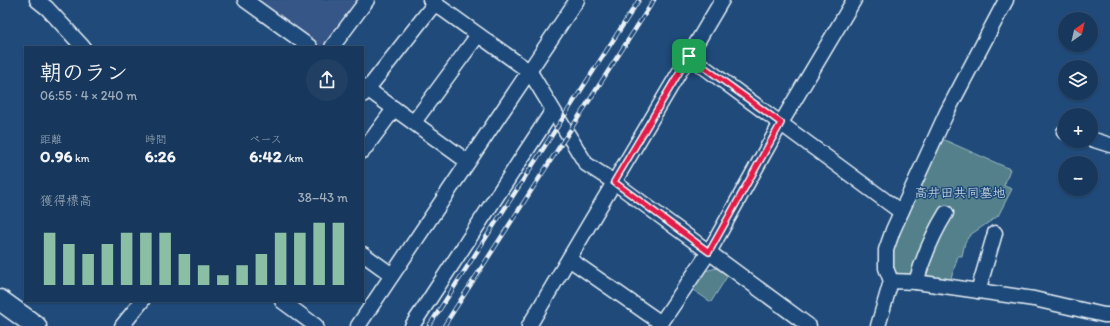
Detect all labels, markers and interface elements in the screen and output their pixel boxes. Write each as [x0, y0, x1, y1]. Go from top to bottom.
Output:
north arrow [1058, 12, 1098, 52]
map controls [1058, 12, 1098, 196]
pin [672, 39, 706, 73]
icon: arrive [678, 45, 700, 67]
text: 朝のラン [40, 59, 128, 86]
button: share [306, 59, 348, 101]
button: layers [1058, 60, 1098, 100]
text: 06:55 · 4 × 240 m [40, 88, 137, 103]
button: + [1058, 108, 1098, 148]
text: 距離 [40, 133, 62, 146]
text: 時間 [145, 133, 167, 146]
text: ペース [249, 133, 282, 146]
text: 0.96 [40, 146, 73, 166]
text: 6:26 [145, 146, 176, 166]
text: 6:42 [249, 146, 282, 166]
text: km [73, 152, 90, 165]
text: /km [282, 152, 303, 165]
button: − [1058, 156, 1098, 196]
park label: 高井田共同墓地 [914, 185, 1006, 200]
text: 38–43 m [298, 190, 348, 205]
text: 獲得標高 [40, 193, 92, 208]

